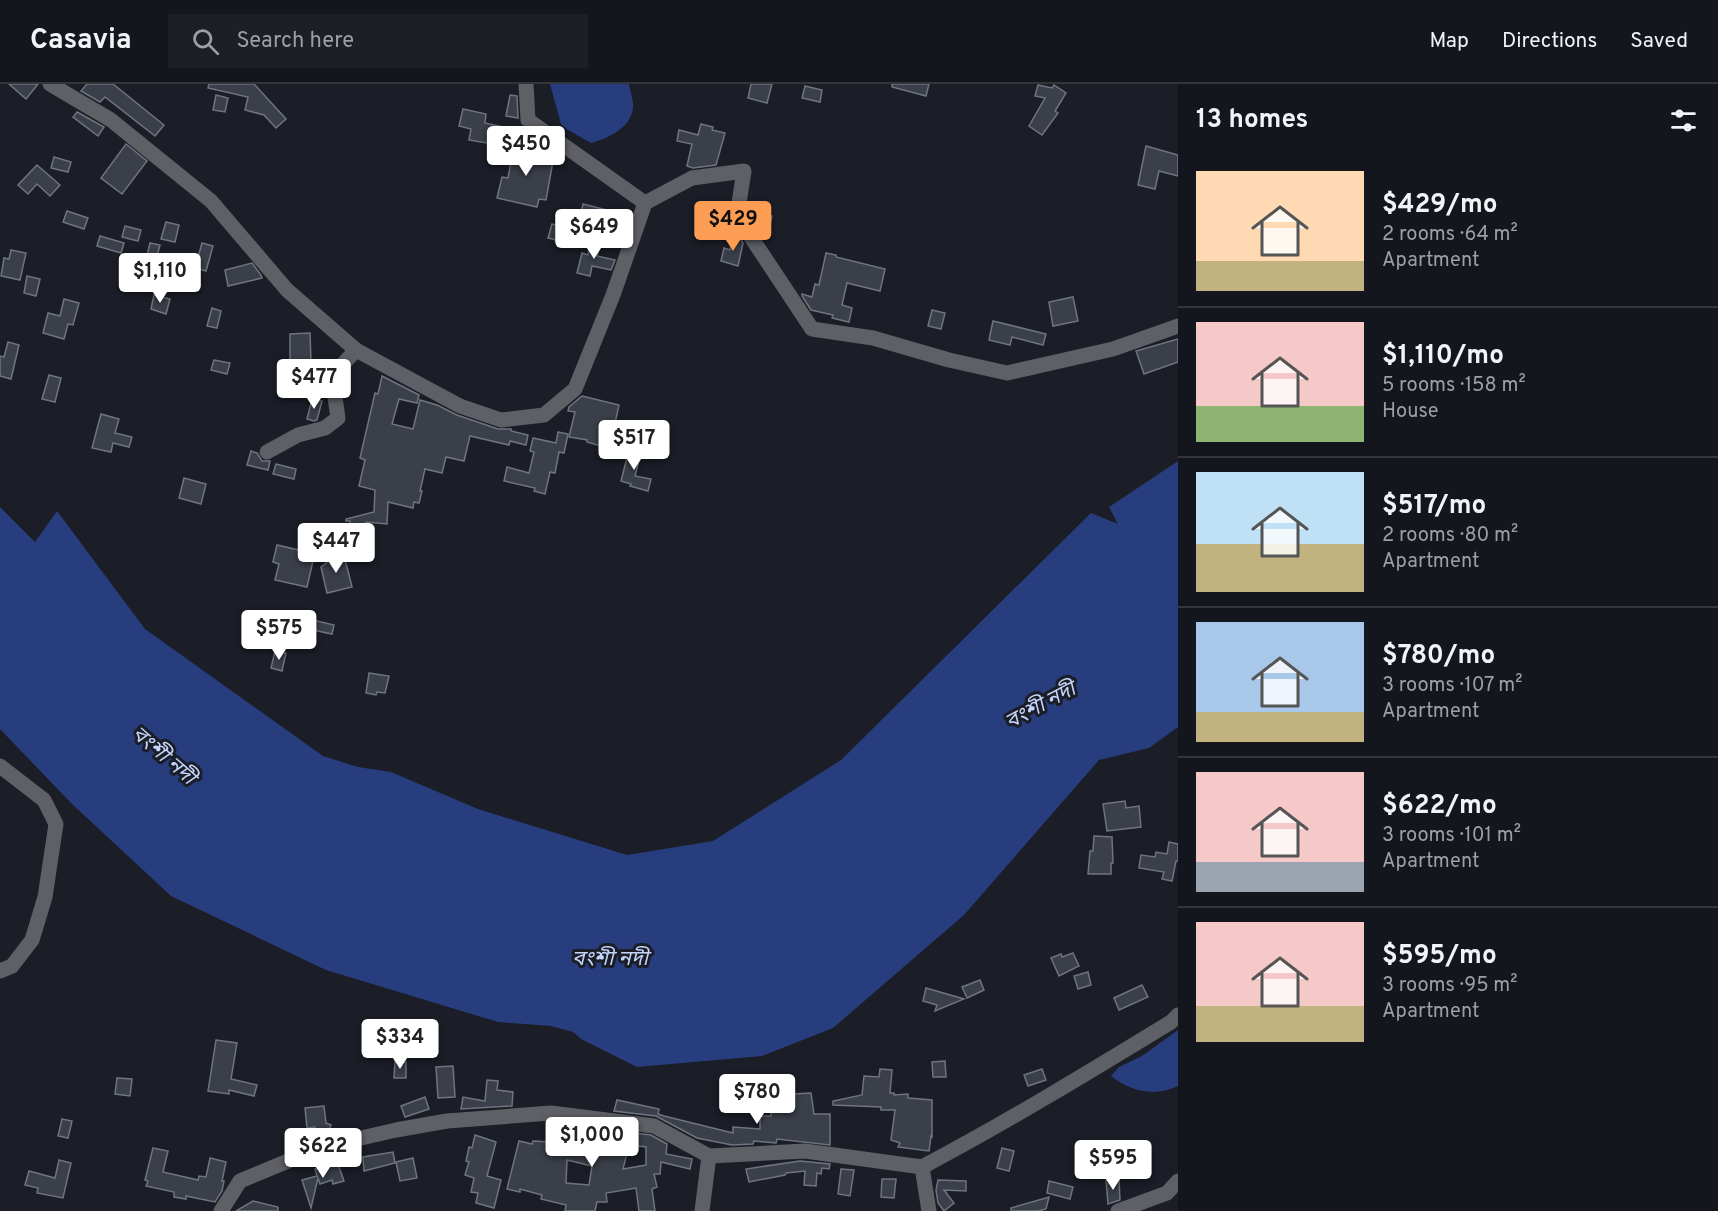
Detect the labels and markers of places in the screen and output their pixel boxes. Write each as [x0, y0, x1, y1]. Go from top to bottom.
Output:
pin: $450 [490, 126, 562, 177]
pin: $429 [697, 201, 769, 252]
pin: $649 [558, 209, 630, 260]
pin: $1,110 [111, 253, 209, 304]
pin: $477 [278, 359, 350, 410]
pin: $517 [598, 420, 670, 471]
pin: $447 [300, 523, 372, 574]
pin: $575 [243, 610, 315, 661]
pin: $334 [364, 1019, 436, 1070]
pin: $780 [721, 1074, 793, 1125]
pin: $1,000 [543, 1117, 641, 1168]
pin: $622 [287, 1128, 359, 1179]
pin: $595 [1077, 1140, 1149, 1191]

